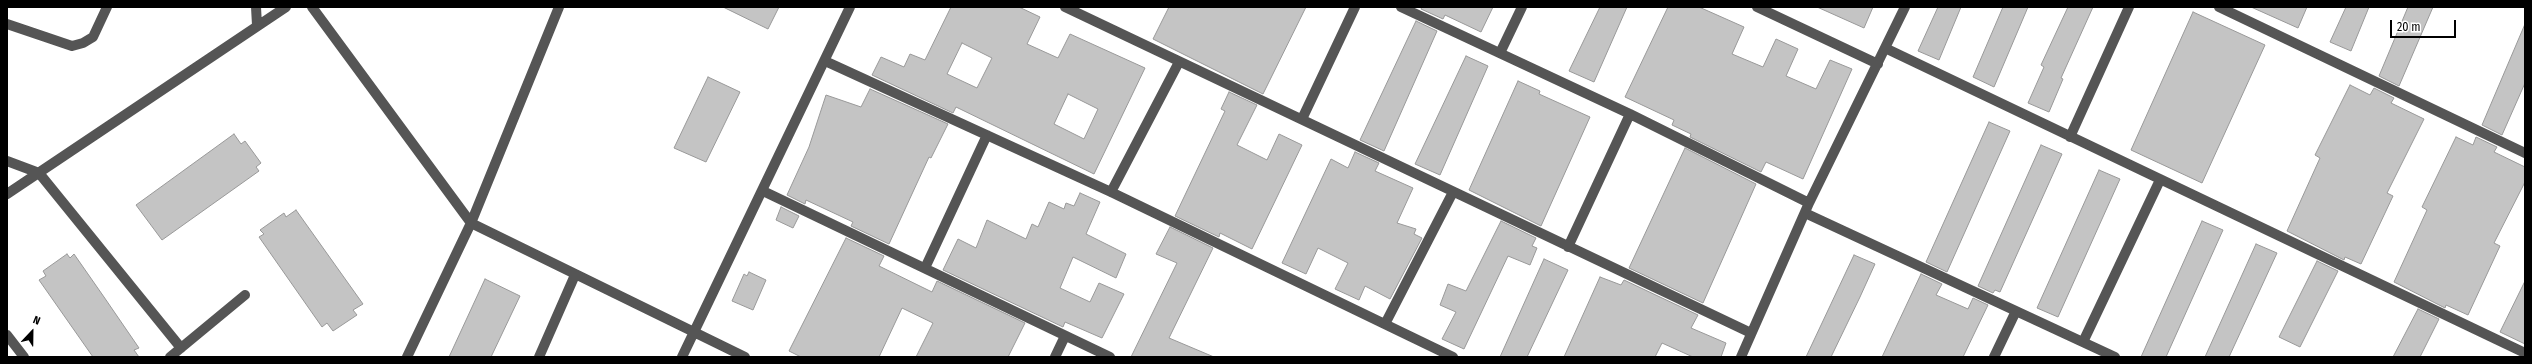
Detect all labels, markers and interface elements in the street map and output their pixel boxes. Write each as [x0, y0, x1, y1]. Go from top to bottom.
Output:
scale bar [2392, 12, 2458, 38]
text: 20 m [2397, 20, 2421, 34]
north arrow [12, 312, 52, 352]
text: N [31, 313, 42, 328]

